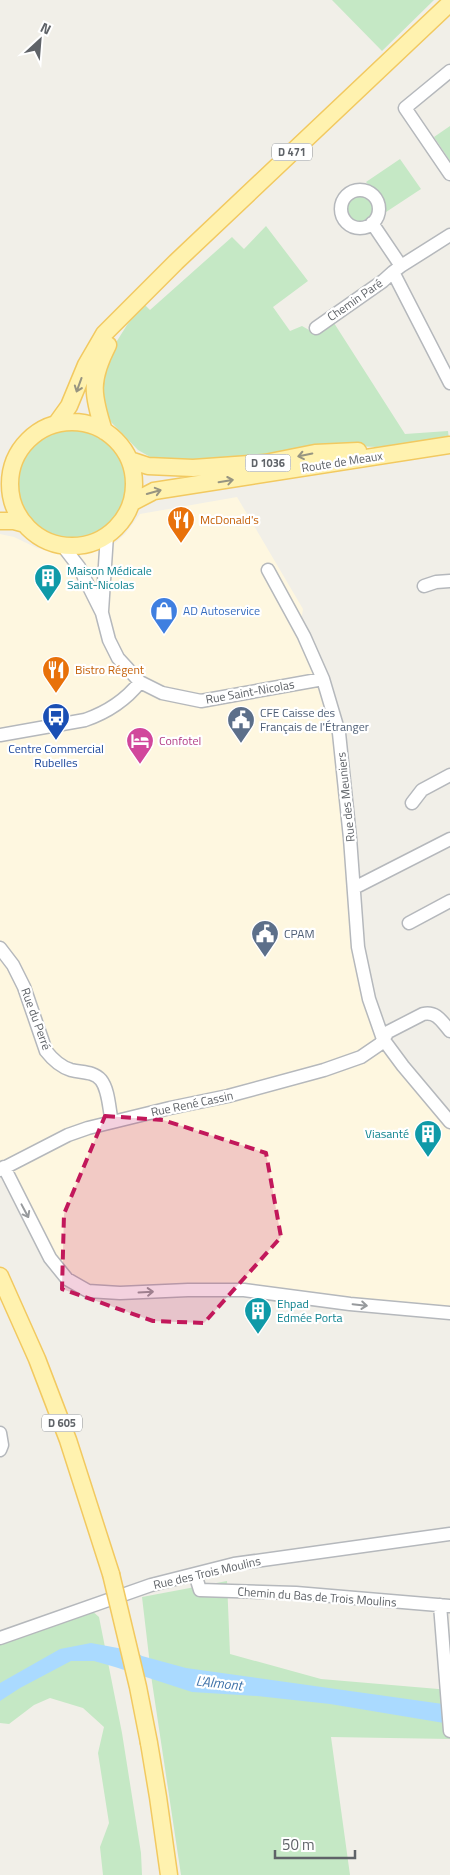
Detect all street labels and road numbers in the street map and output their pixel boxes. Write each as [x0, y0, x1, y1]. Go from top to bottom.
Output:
road number: D 471 [272, 144, 312, 160]
street label: Chemin Paré [323, 273, 386, 326]
street label: Route de Meaux [300, 446, 384, 477]
road number: D 1036 [246, 454, 290, 472]
street label: Rue Saint-Nicolas [204, 674, 296, 709]
street label: Rue des Meuniers [331, 751, 360, 843]
street label: Rue du Perré [16, 985, 57, 1053]
street label: Rue René Cassin [149, 1086, 235, 1122]
road number: D 605 [42, 1415, 82, 1432]
street label: Rue des Trois Moulins [151, 1551, 263, 1594]
street label: Chemin du Bas de Trois Moulins [237, 1581, 398, 1612]

